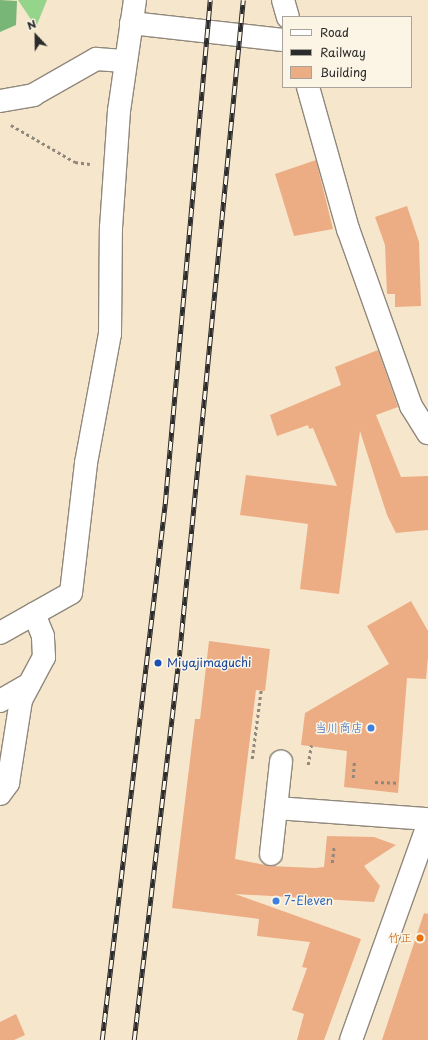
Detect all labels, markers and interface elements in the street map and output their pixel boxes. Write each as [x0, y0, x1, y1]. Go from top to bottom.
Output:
text: N [24, 15, 39, 34]
north arrow [16, 16, 56, 56]
legend [282, 16, 412, 88]
text: Road [320, 23, 349, 41]
text: Railway [320, 43, 366, 61]
text: Building [320, 63, 367, 81]
place label: Miyajimaguchi [167, 656, 251, 670]
marker: Miyajimaguchi [152, 657, 164, 669]
place label: 当川商店 [315, 721, 363, 735]
marker: 当川商店 [366, 723, 376, 733]
place label: 7-Eleven [284, 894, 333, 908]
marker: 7-Eleven [271, 896, 281, 906]
place label: 竹正 [388, 931, 412, 945]
marker: 竹正 [415, 933, 425, 943]

